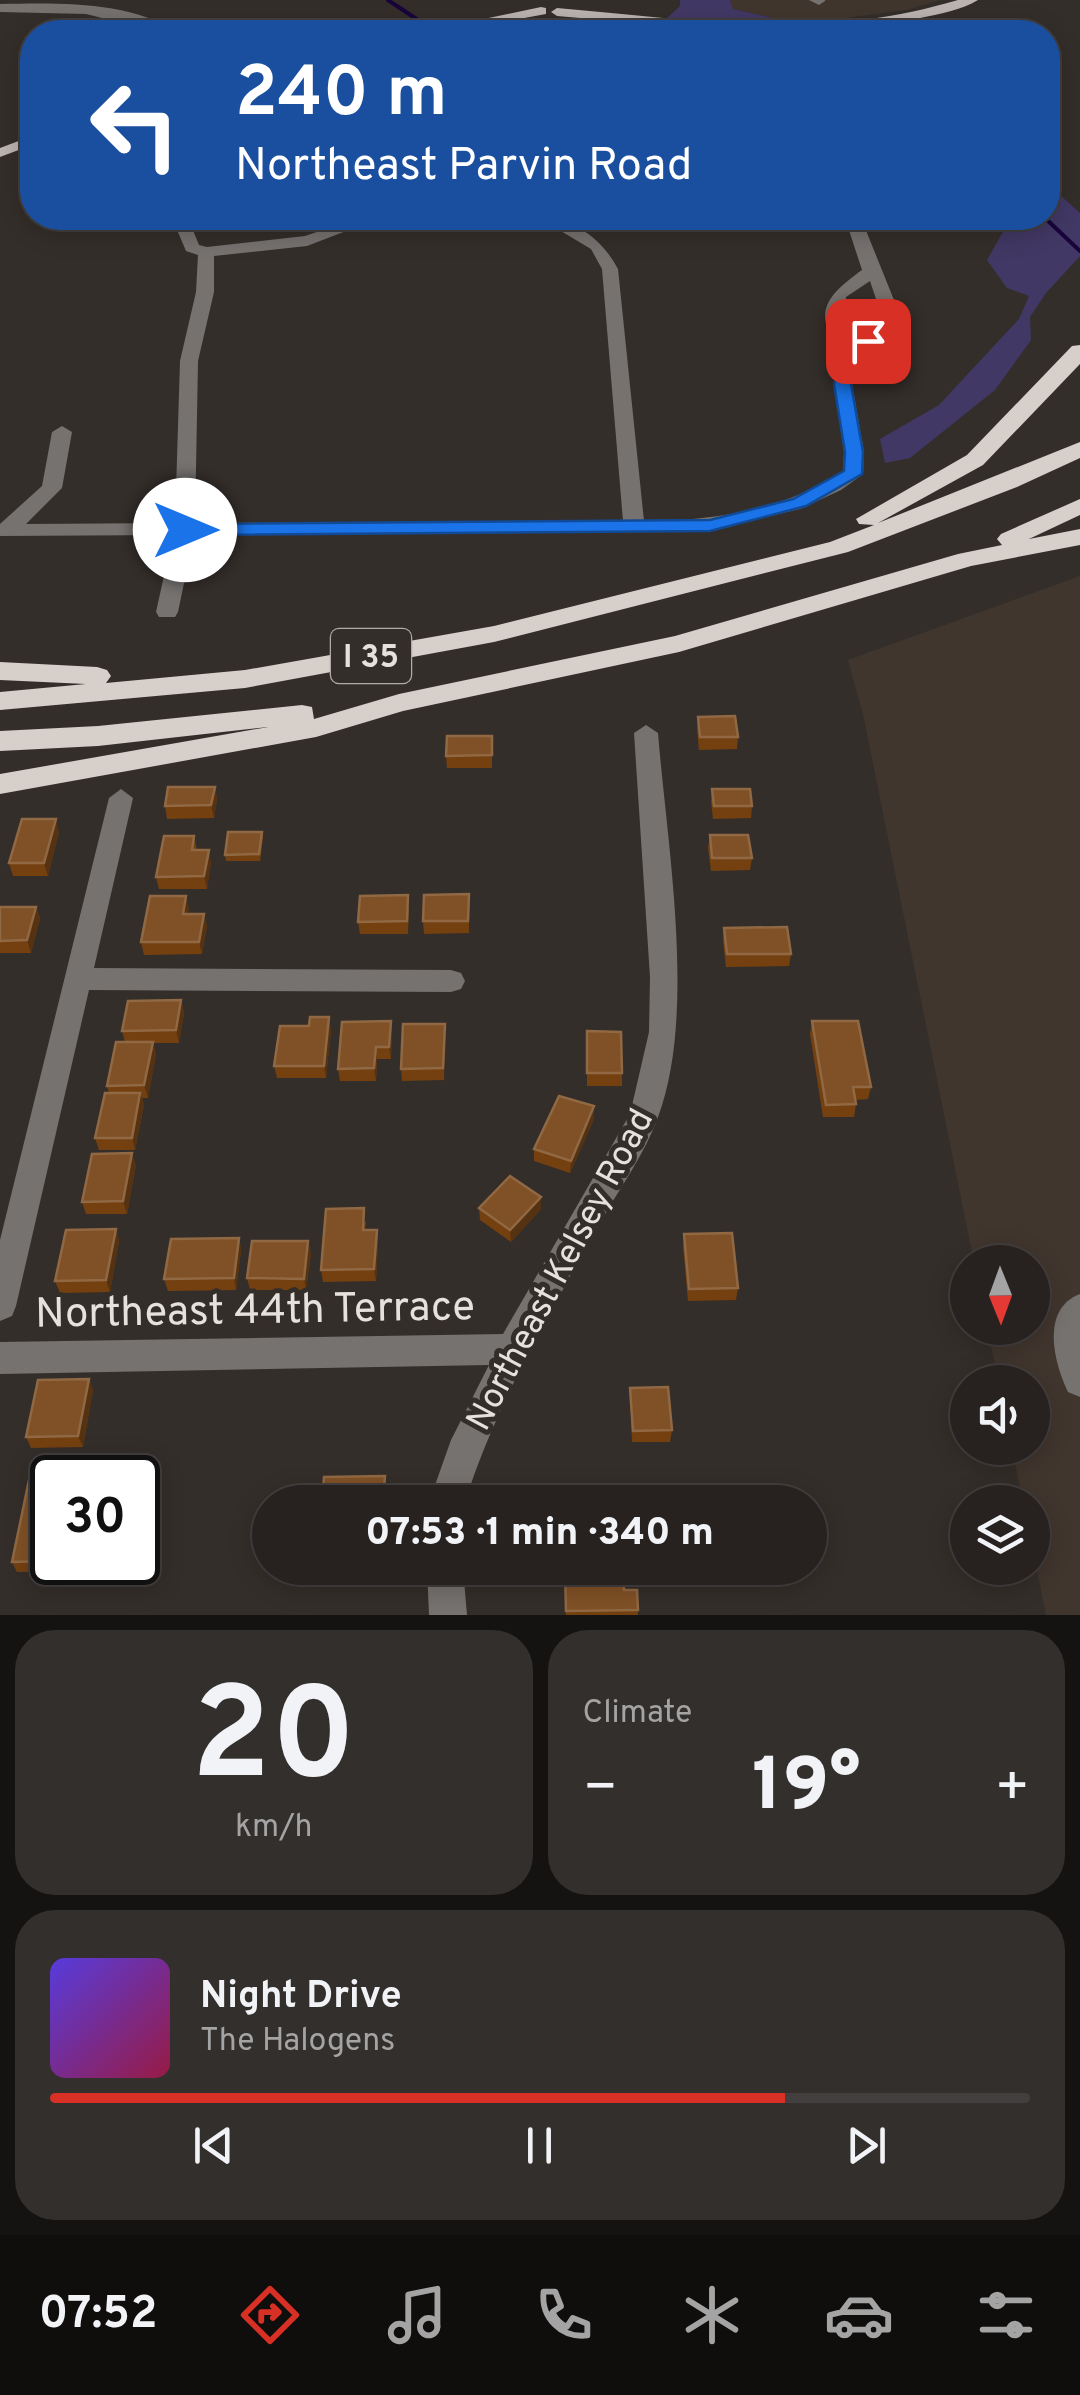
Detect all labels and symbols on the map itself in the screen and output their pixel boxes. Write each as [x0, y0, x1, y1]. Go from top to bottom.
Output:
pin [826, 299, 911, 384]
position arrow [133, 478, 237, 582]
road number: I 35 [331, 629, 411, 683]
street label: Northeast Kelsey Road [458, 1102, 665, 1439]
north arrow [950, 1245, 1050, 1345]
street label: Northeast 44th Terrace [35, 1282, 475, 1343]
speed limit sign: 30 [30, 1455, 160, 1585]

